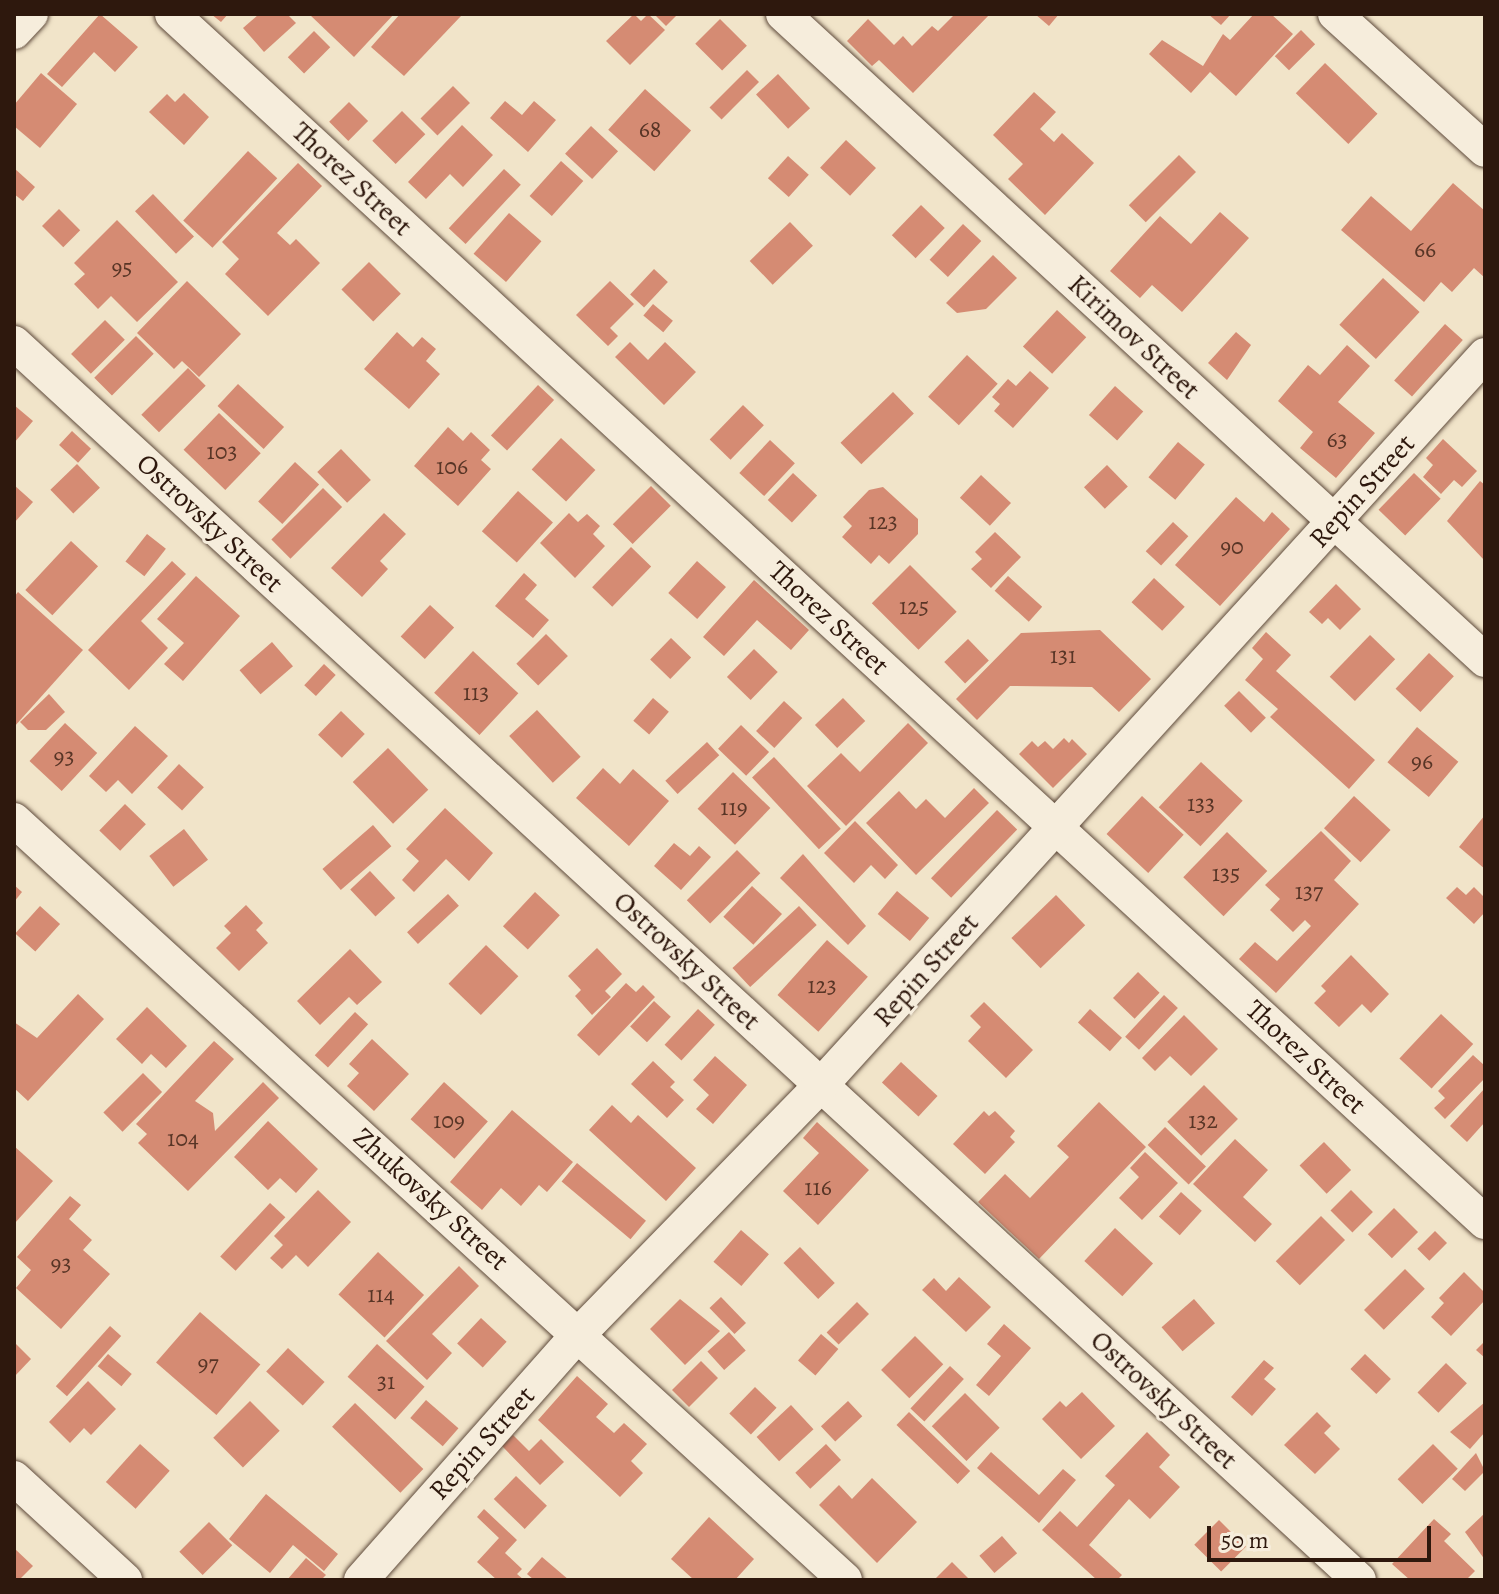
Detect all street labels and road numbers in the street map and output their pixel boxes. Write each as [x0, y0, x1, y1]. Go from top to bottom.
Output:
street label: Thorez Street [285, 115, 419, 243]
street label: Kirimov Street [1061, 268, 1207, 406]
street label: Repin Street [1302, 427, 1422, 555]
street label: Ostrovsky Street [130, 446, 290, 600]
street label: Thorez Street [762, 554, 896, 682]
street label: Ostrovsky Street [607, 884, 767, 1038]
street label: Repin Street [866, 906, 986, 1034]
street label: Thorez Street [1239, 993, 1373, 1121]
street label: Zhukovsky Street [346, 1120, 516, 1278]
street label: Ostrovsky Street [1084, 1323, 1244, 1477]
street label: Repin Street [422, 1379, 542, 1507]

